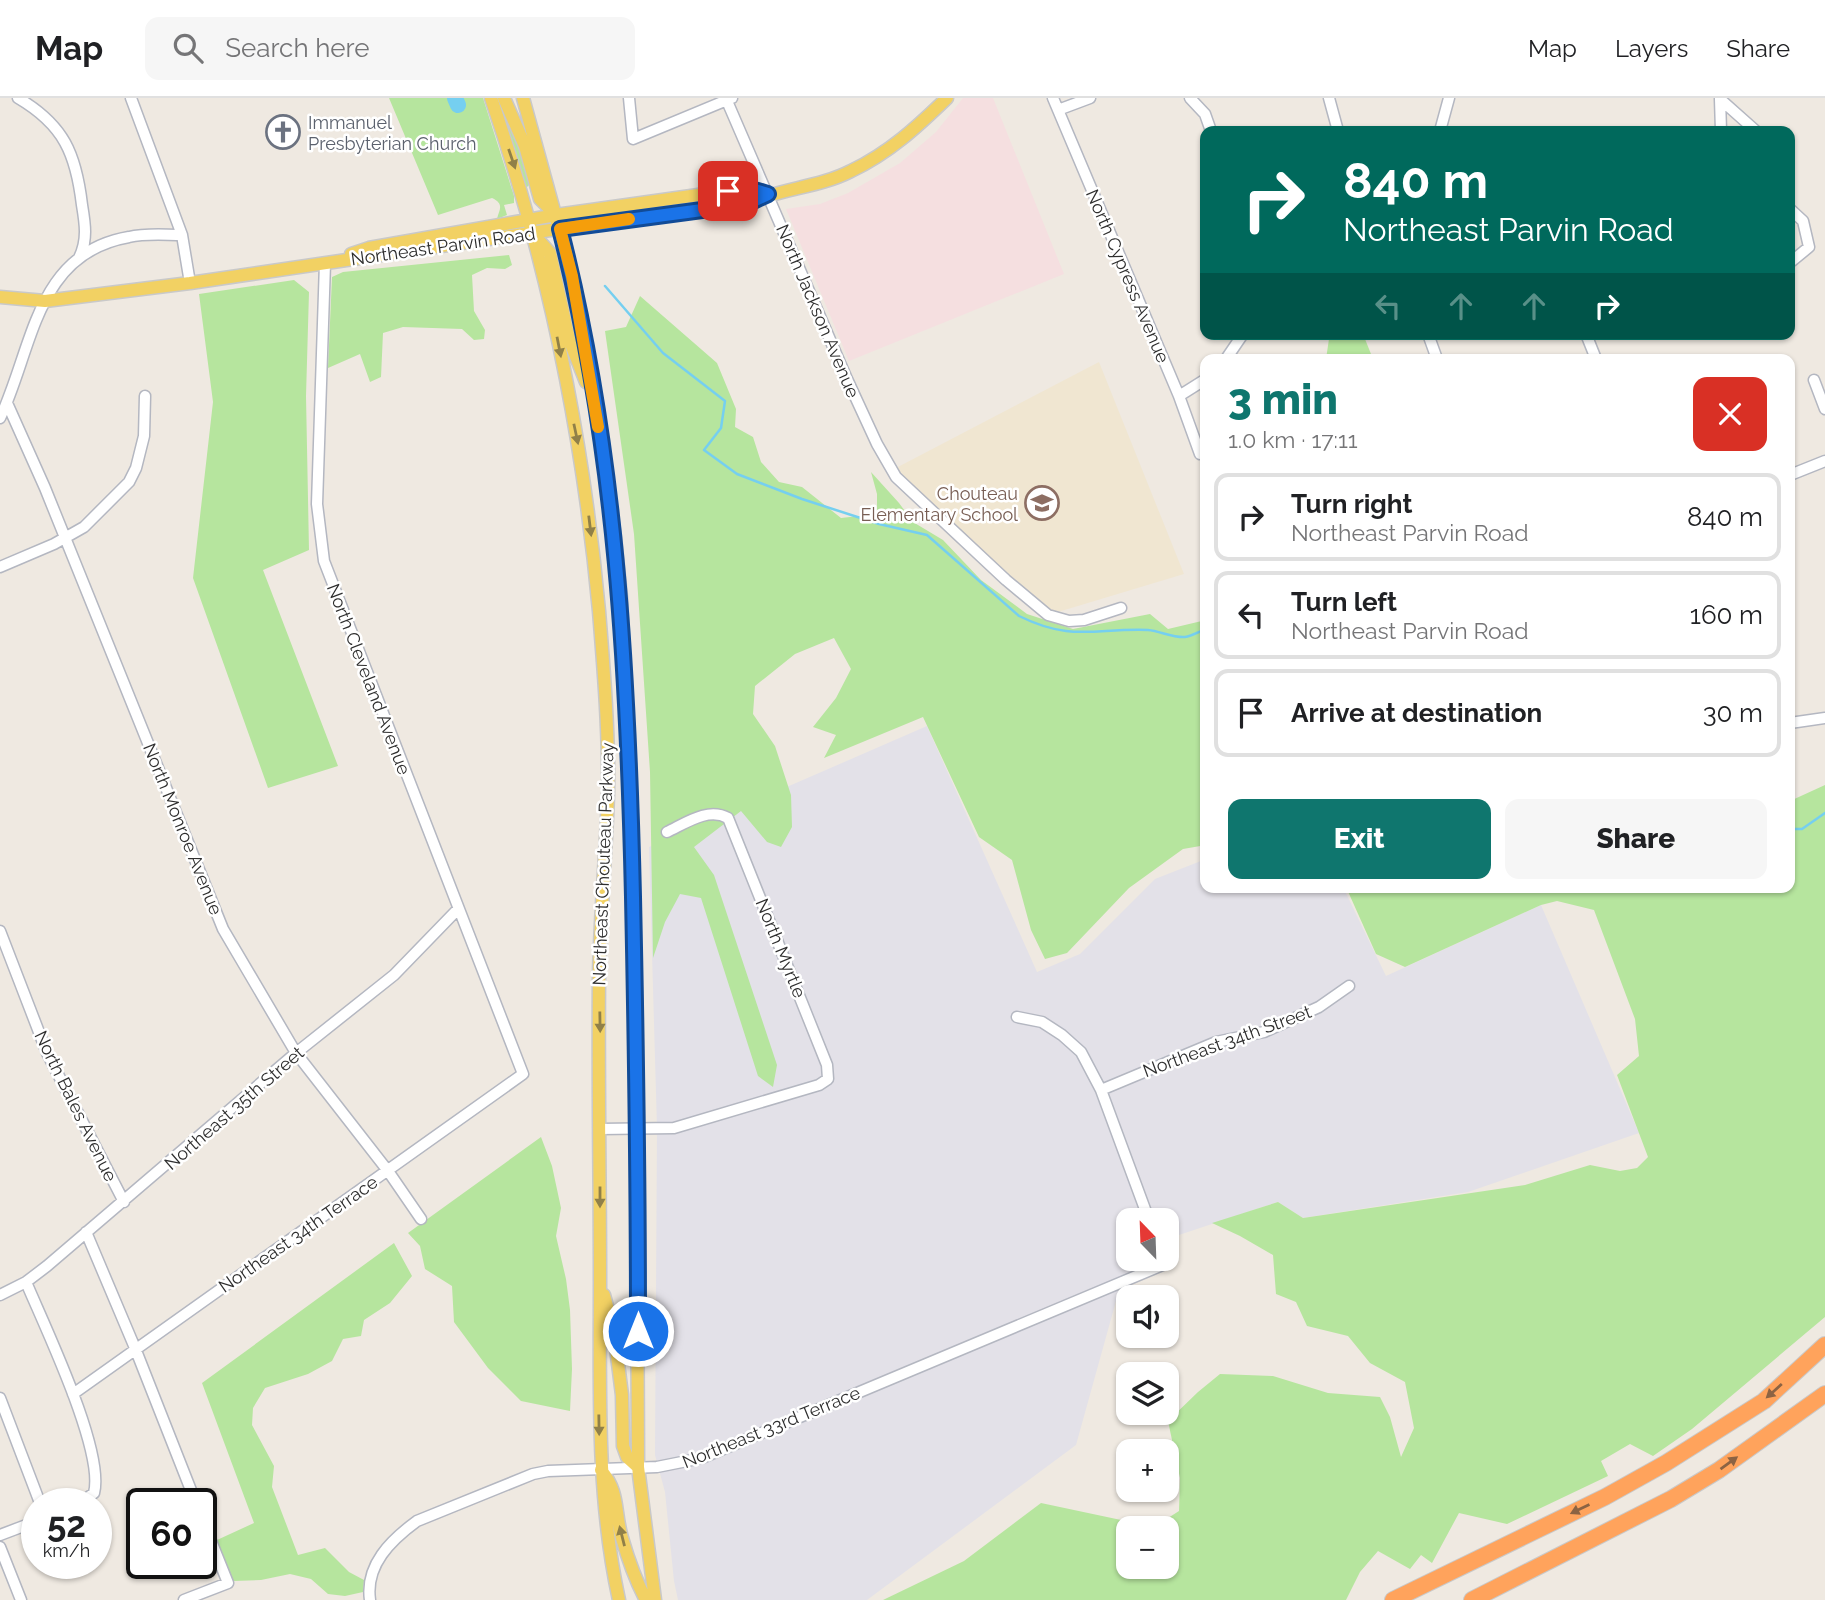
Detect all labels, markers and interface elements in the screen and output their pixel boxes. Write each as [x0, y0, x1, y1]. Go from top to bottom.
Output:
search box [145, 17, 635, 80]
text: Map [35, 29, 103, 68]
icon: search [169, 29, 207, 67]
text: Search here [225, 33, 370, 63]
text: Map [1528, 34, 1577, 63]
text: Layers [1615, 34, 1688, 63]
text: Share [1726, 34, 1790, 63]
place label: Immanuel Presbyterian Church [308, 112, 477, 154]
church icon: Immanuel Presbyterian Church [264, 113, 302, 151]
one-way arrow [507, 148, 518, 169]
text: 840 m [1343, 152, 1488, 209]
icon: right [1228, 154, 1319, 245]
pin [698, 161, 758, 221]
icon: arrive [709, 172, 747, 210]
street label: North Cypress Avenue [1082, 186, 1174, 366]
text: Northeast Parvin Road [1343, 211, 1674, 248]
street label: North Jackson Avenue [772, 221, 864, 401]
street label: Northeast Parvin Road [349, 223, 537, 269]
icon: left [1369, 287, 1407, 325]
icon: ahead [1442, 287, 1480, 325]
icon: ahead [1515, 287, 1553, 325]
icon: right [1588, 287, 1626, 325]
one-way arrow [553, 336, 564, 358]
text: 3 min [1228, 375, 1338, 424]
button: close [1693, 377, 1767, 451]
one-way arrow [570, 423, 581, 445]
text: 1.0 km · 17:11 [1228, 426, 1358, 453]
place label: Chouteau Elementary School [860, 483, 1018, 525]
school or university icon: Chouteau Elementary School [1023, 484, 1061, 522]
text: Turn right [1291, 489, 1412, 519]
icon: right [1232, 498, 1270, 536]
text: 840 m [1687, 502, 1763, 532]
one-way arrow [584, 516, 595, 538]
text: Northeast Parvin Road [1291, 519, 1529, 546]
street label: North Cleveland Avenue [323, 581, 415, 778]
text: Turn left [1291, 587, 1397, 617]
icon: left [1232, 596, 1270, 634]
text: 160 m [1690, 600, 1763, 630]
text: Northeast Parvin Road [1291, 617, 1529, 644]
icon: arrive [1232, 694, 1270, 732]
text: Arrive at destination [1291, 698, 1542, 728]
text: 30 m [1703, 698, 1763, 728]
street label: North Monroe Avenue [139, 740, 227, 918]
street label: Northeast Chouteau Parkway [588, 742, 618, 986]
button: Exit [1228, 799, 1491, 879]
button: Share [1505, 799, 1767, 879]
street label: North Myrtle [752, 895, 811, 1001]
street label: Northeast 34th Street [1140, 1001, 1314, 1081]
one-way arrow [594, 1012, 606, 1034]
street label: North Bales Avenue [30, 1027, 122, 1185]
street label: Northeast 35th Street [160, 1042, 308, 1174]
street label: Northeast 34th Terrace [214, 1171, 382, 1297]
one-way arrow [594, 1187, 606, 1209]
north arrow [1116, 1208, 1180, 1270]
map controls [1116, 1208, 1179, 1579]
button: sound [1116, 1285, 1179, 1348]
position arrow [601, 1294, 675, 1368]
button: layers [1116, 1362, 1179, 1425]
street label: Northeast 33rd Terrace [679, 1382, 863, 1472]
one-way arrow [1766, 1383, 1783, 1398]
one-way arrow [594, 1414, 605, 1436]
button: + [1116, 1439, 1179, 1502]
one-way arrow [1720, 1456, 1738, 1470]
speed limit sign: 60 [126, 1488, 217, 1579]
one-way arrow [1570, 1503, 1590, 1514]
text: 52 [47, 1504, 86, 1545]
button: − [1116, 1516, 1179, 1579]
one-way arrow [616, 1525, 627, 1547]
text: km/h [43, 1540, 90, 1561]

